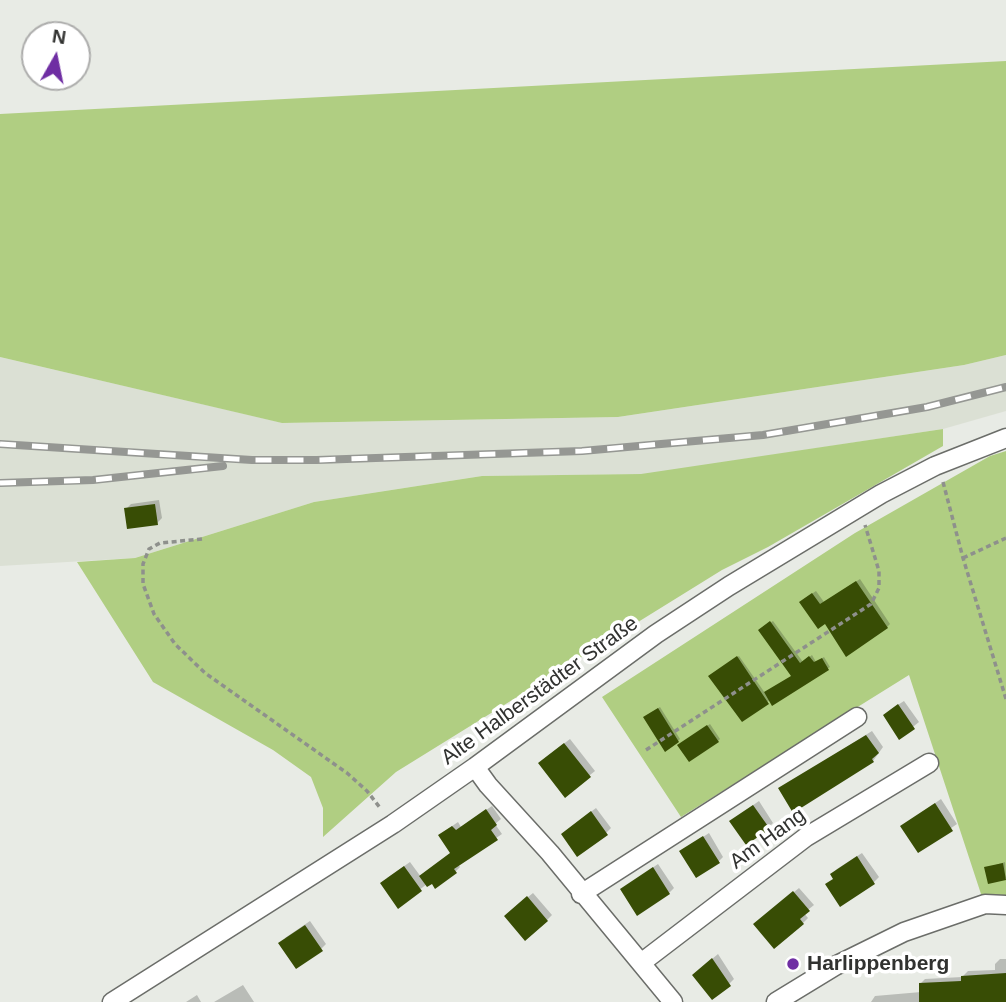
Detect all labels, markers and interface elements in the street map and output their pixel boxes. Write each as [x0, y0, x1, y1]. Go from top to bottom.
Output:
north arrow [21, 21, 91, 91]
text: N [51, 25, 67, 48]
street label: Alte Halberstädter Straße [437, 611, 643, 771]
street label: Am Hang [725, 803, 811, 875]
place label: Harlippenberg [807, 951, 949, 977]
marker: Harlippenberg [785, 956, 801, 972]

